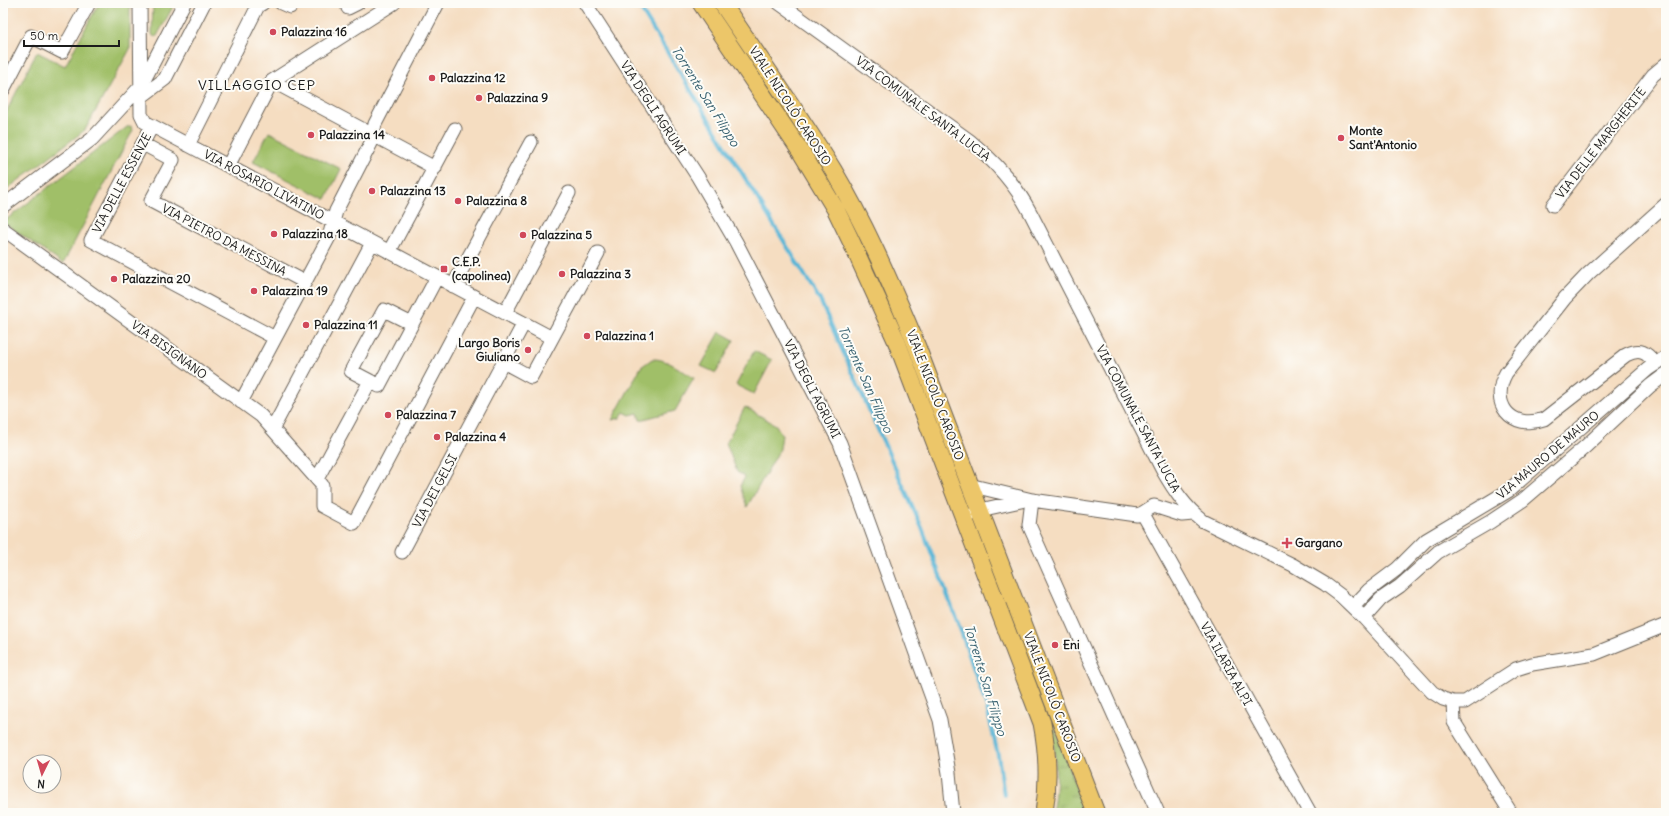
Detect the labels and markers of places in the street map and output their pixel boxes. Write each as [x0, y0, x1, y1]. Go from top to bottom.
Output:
place label: Palazzina 16 [281, 24, 347, 39]
marker: Palazzina 16 [268, 27, 278, 37]
place label: Palazzina 12 [440, 70, 506, 85]
marker: Palazzina 12 [427, 73, 437, 83]
place label: Palazzina 9 [487, 90, 548, 105]
marker: Palazzina 9 [474, 93, 484, 103]
place label: Monte Sant'Antonio [1349, 123, 1417, 152]
place label: Palazzina 14 [319, 127, 385, 142]
marker: Palazzina 14 [306, 130, 316, 140]
marker: Monte Sant'Antonio [1336, 133, 1346, 143]
place label: Palazzina 13 [380, 183, 446, 198]
marker: Palazzina 13 [367, 186, 377, 196]
place label: Palazzina 8 [466, 193, 527, 208]
marker: Palazzina 8 [453, 196, 463, 206]
place label: Palazzina 18 [282, 226, 348, 241]
place label: Palazzina 5 [531, 227, 592, 242]
marker: Palazzina 18 [269, 229, 279, 239]
marker: Palazzina 5 [518, 230, 528, 240]
place label: C.E.P. (capolinea) [452, 254, 511, 284]
marker: C.E.P. (capolinea) [439, 264, 449, 274]
place label: Palazzina 3 [570, 266, 631, 281]
marker: Palazzina 3 [557, 269, 567, 279]
place label: Palazzina 20 [122, 271, 191, 286]
marker: Palazzina 20 [109, 274, 119, 284]
place label: Palazzina 19 [262, 283, 328, 298]
marker: Palazzina 19 [249, 286, 259, 296]
place label: Palazzina 11 [314, 317, 378, 332]
marker: Palazzina 11 [301, 320, 311, 330]
place label: Palazzina 1 [595, 328, 654, 343]
marker: Palazzina 1 [582, 331, 592, 341]
place label: Largo Boris Giuliano [458, 335, 521, 364]
marker: Largo Boris Giuliano [523, 345, 533, 355]
place label: Palazzina 7 [396, 407, 456, 422]
marker: Palazzina 7 [383, 410, 393, 420]
place label: Palazzina 4 [445, 429, 506, 444]
marker: Palazzina 4 [432, 432, 442, 442]
place label: Gargano [1295, 535, 1343, 551]
marker: Gargano [1282, 538, 1292, 548]
place label: Eni [1063, 637, 1080, 652]
marker: Eni [1050, 640, 1060, 650]

